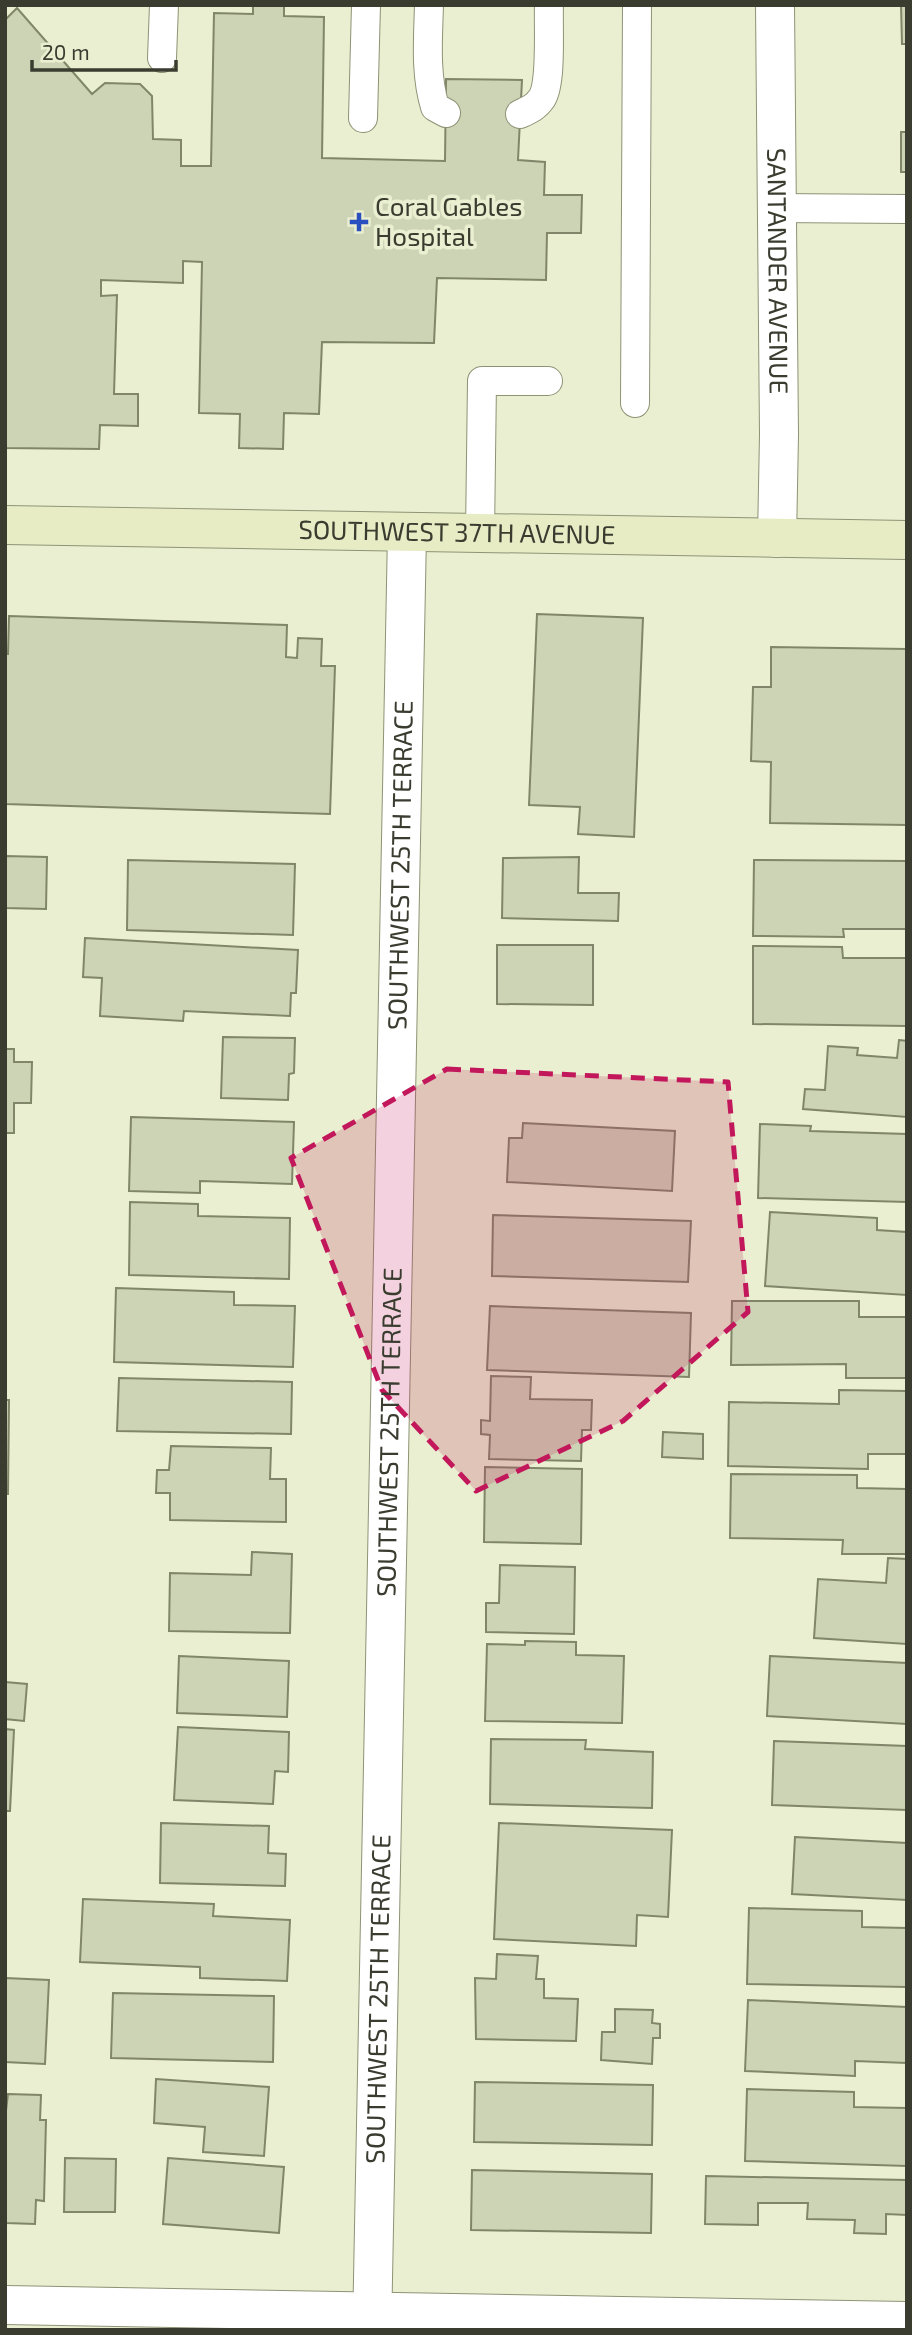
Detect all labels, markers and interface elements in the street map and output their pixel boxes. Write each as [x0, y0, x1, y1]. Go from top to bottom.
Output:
scale bar [32, 28, 175, 72]
text: 20 m [42, 39, 90, 64]
street label: SANTANDER AVENUE [762, 148, 796, 394]
place label: Coral Gables Hospital [375, 190, 522, 251]
marker: Coral Gables Hospital [349, 212, 369, 232]
street label: SOUTHWEST 37TH AVENUE [298, 513, 616, 549]
street label: SOUTHWEST 25TH TERRACE [380, 700, 418, 1030]
street label: SOUTHWEST 25TH TERRACE [369, 1267, 407, 1597]
street label: SOUTHWEST 25TH TERRACE [358, 1834, 396, 2164]

